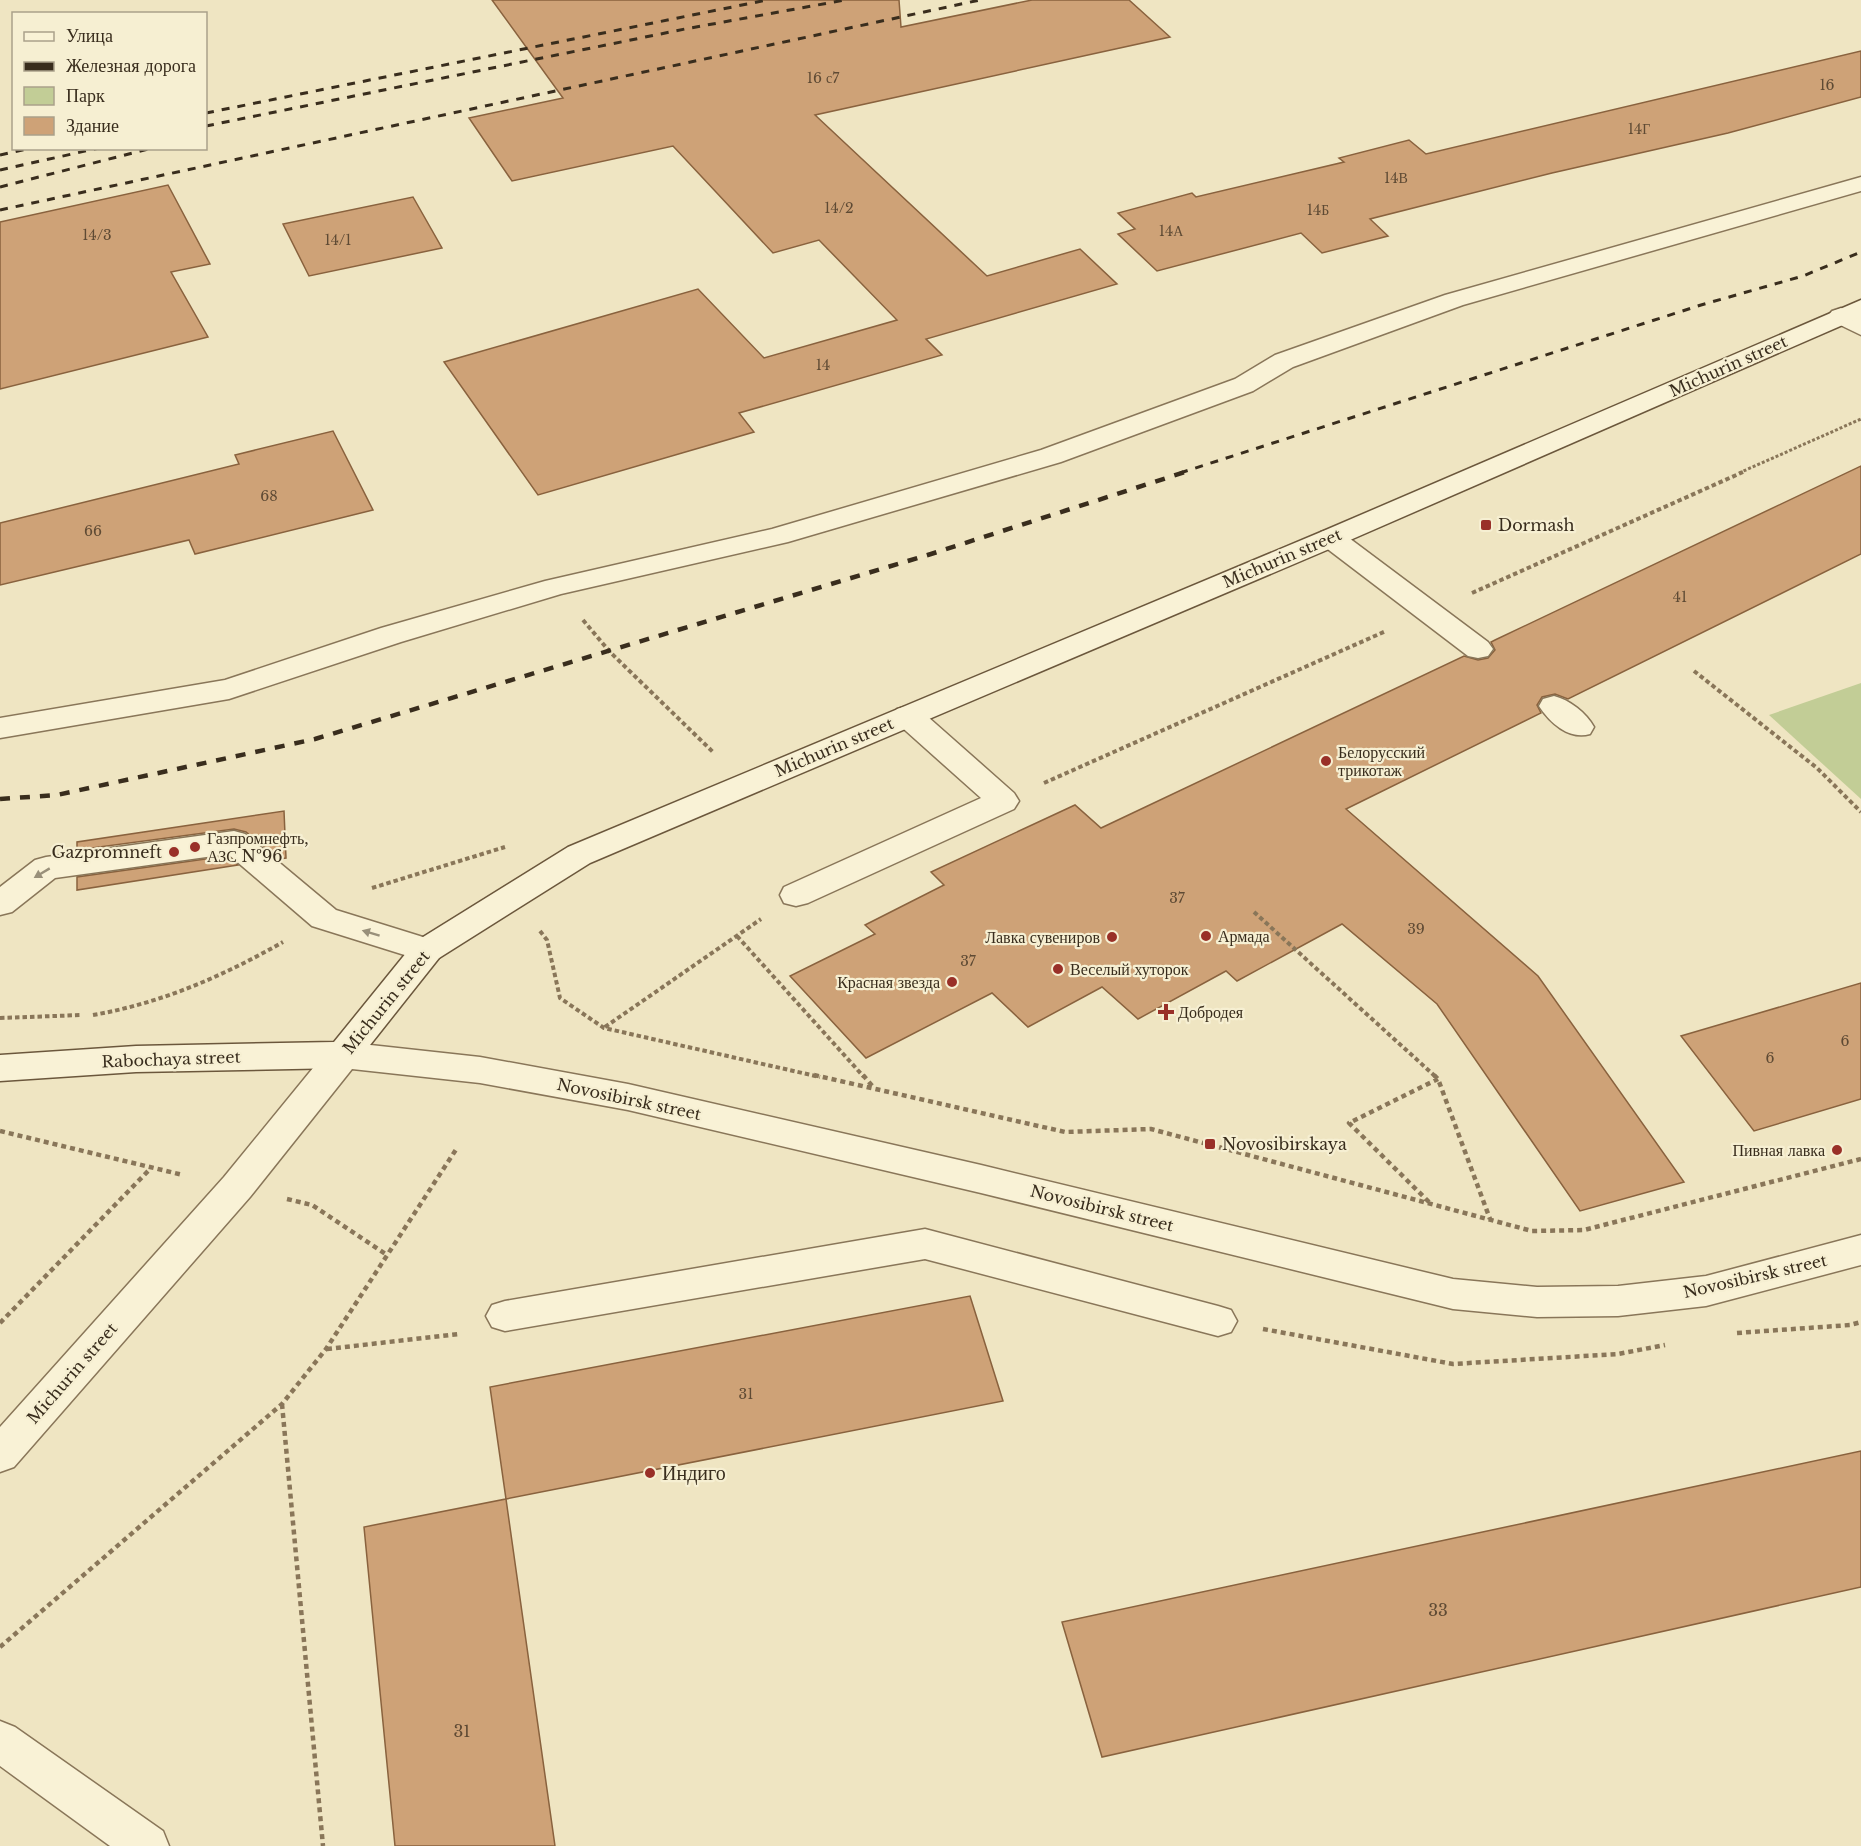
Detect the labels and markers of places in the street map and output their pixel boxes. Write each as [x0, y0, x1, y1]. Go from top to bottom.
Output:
place label: Dormash [1498, 515, 1575, 535]
marker: Dormash [1479, 518, 1493, 532]
place label: Белорусский трикотаж [1338, 742, 1426, 780]
marker: Белорусский трикотаж [1319, 754, 1333, 768]
place label: Газпромнефть, АЗС №96 [207, 828, 309, 866]
marker: Газпромнефть, АЗС №96 [188, 840, 202, 854]
place label: Gazpromneft [52, 842, 162, 862]
marker: Gazpromneft [167, 845, 181, 859]
place label: Армада [1218, 926, 1270, 946]
place label: Лавка сувениров [985, 927, 1100, 947]
marker: Армада [1199, 929, 1213, 943]
marker: Лавка сувениров [1105, 930, 1119, 944]
place label: Веселый хуторок [1070, 959, 1189, 979]
marker: Веселый хуторок [1051, 962, 1065, 976]
place label: Красная звезда [837, 972, 940, 992]
marker: Красная звезда [945, 975, 959, 989]
place label: Добродея [1178, 1002, 1244, 1022]
marker: Добродея [1159, 1005, 1173, 1019]
place label: Novosibirskaya [1222, 1134, 1347, 1154]
marker: Novosibirskaya [1203, 1137, 1217, 1151]
place label: Пивная лавка [1732, 1140, 1825, 1160]
marker: Пивная лавка [1830, 1143, 1844, 1157]
place label: Индиго [662, 1461, 726, 1485]
marker: Индиго [643, 1466, 657, 1480]

